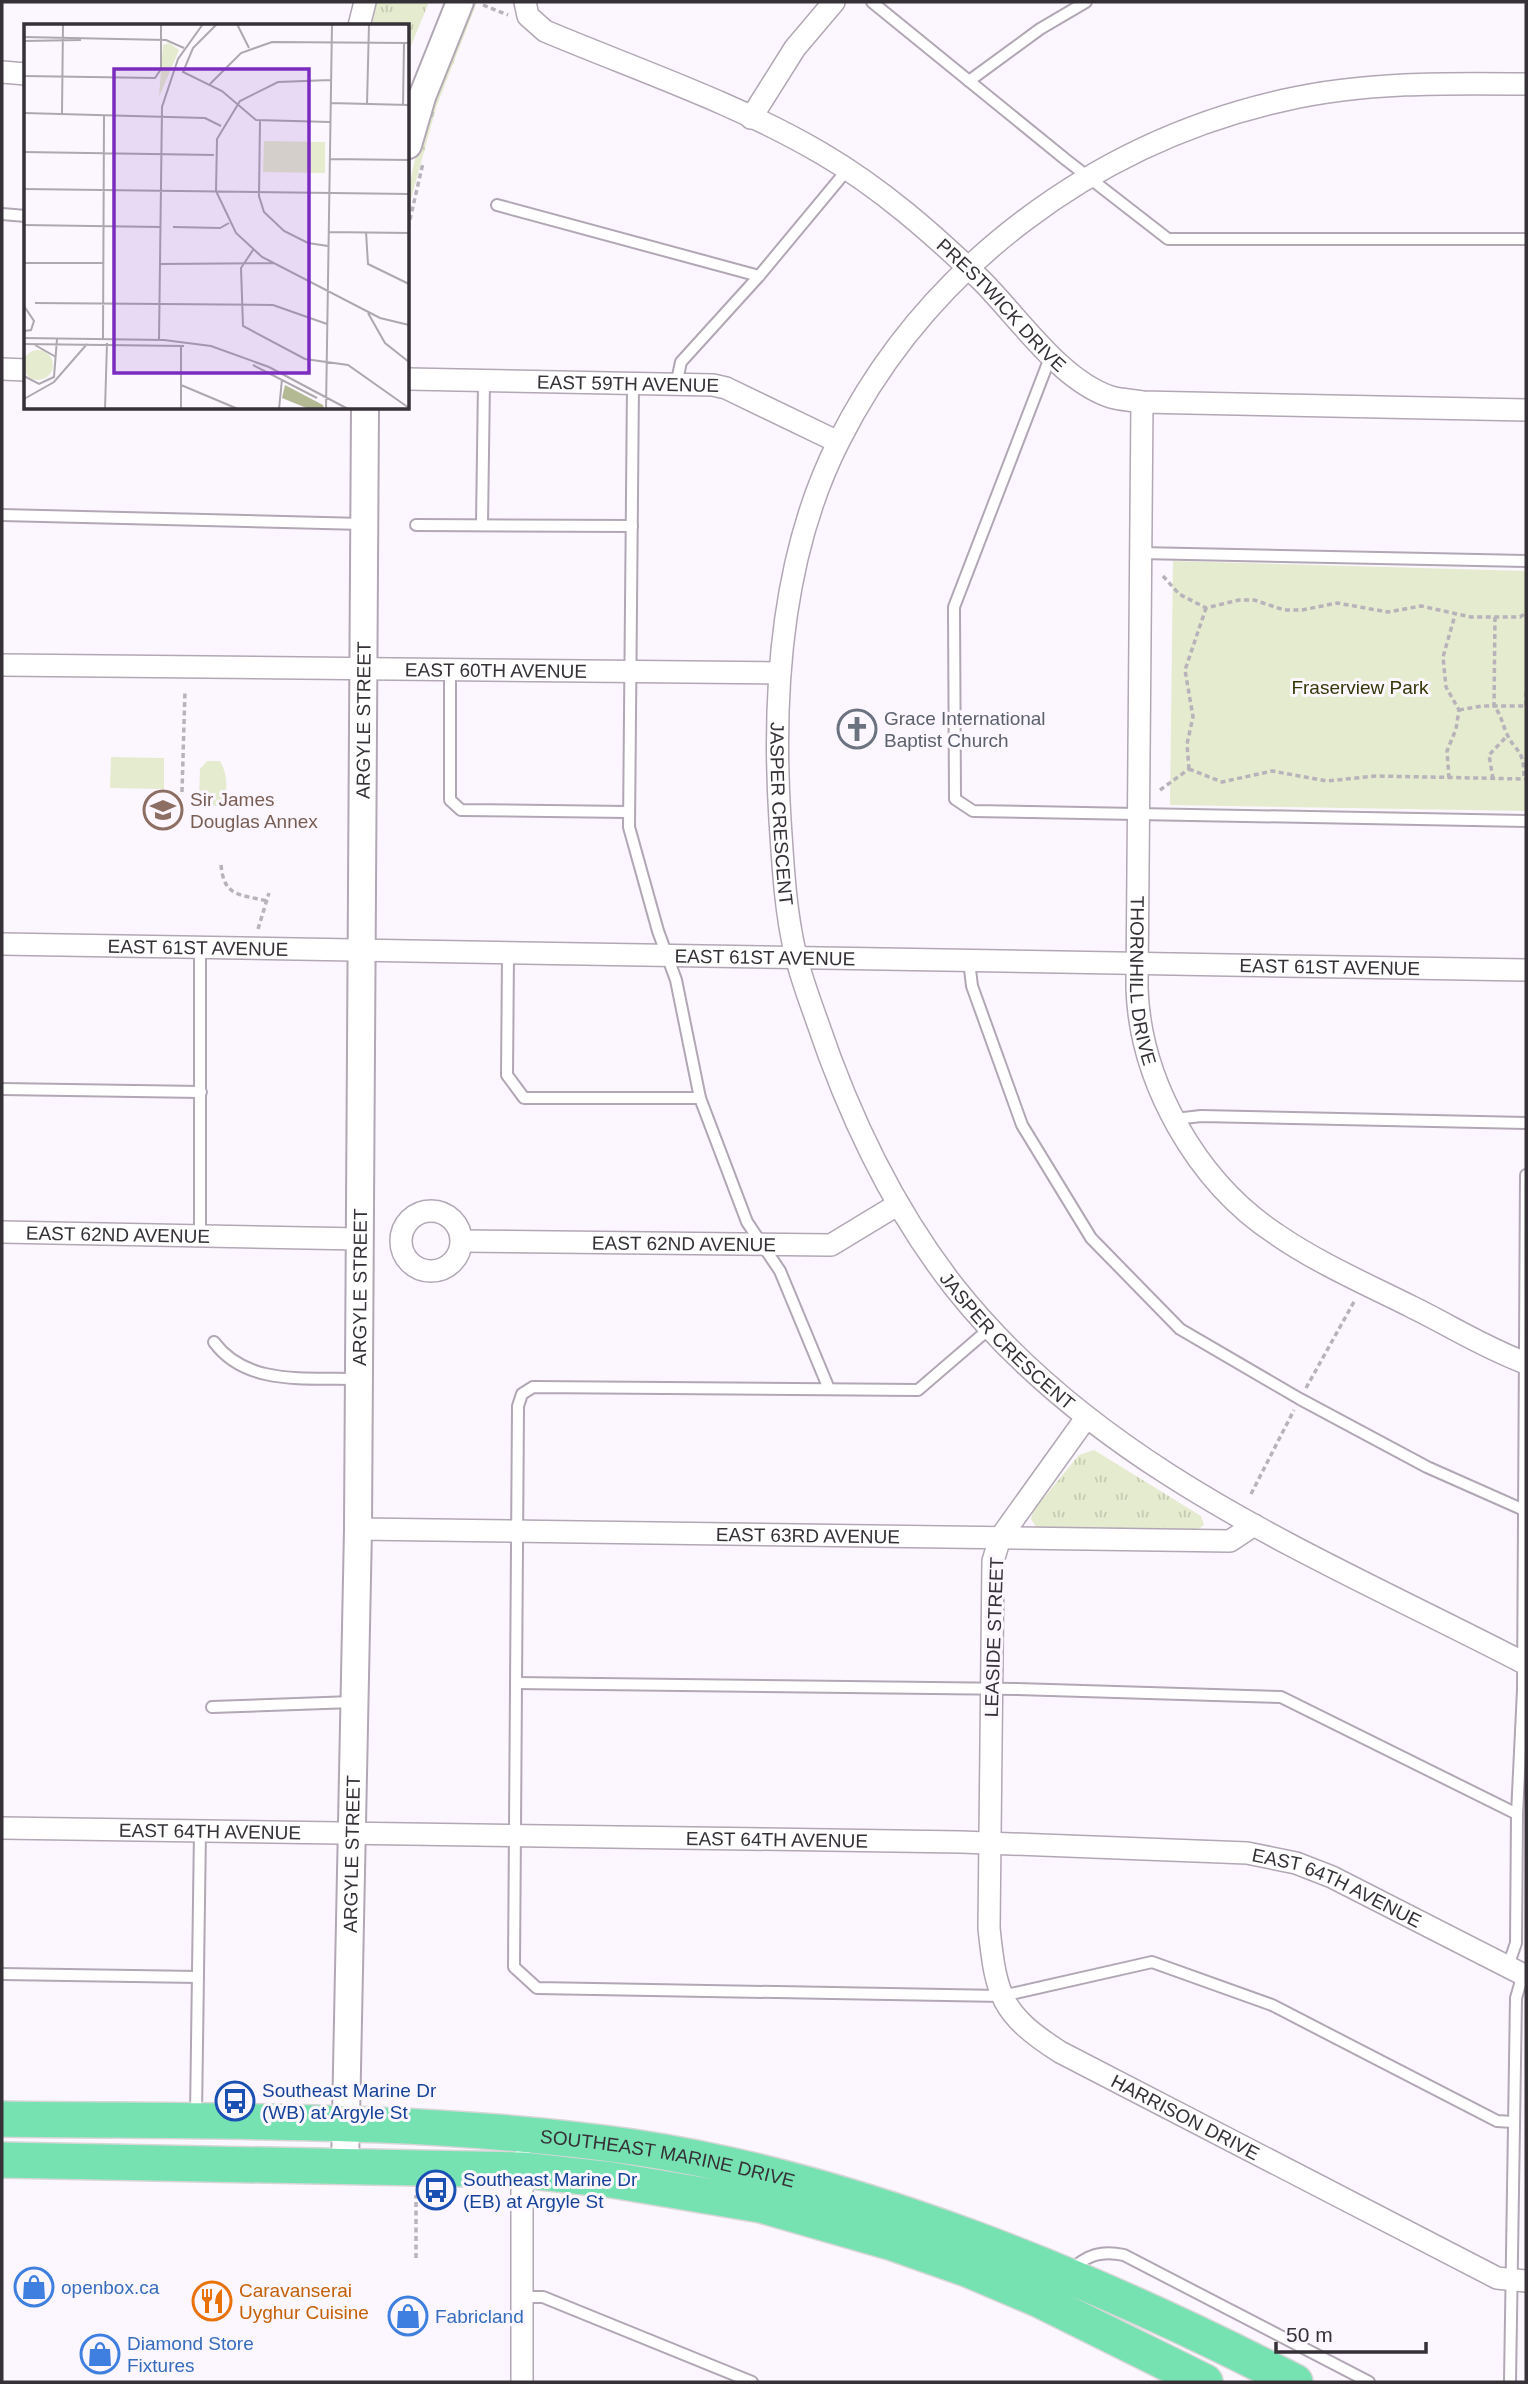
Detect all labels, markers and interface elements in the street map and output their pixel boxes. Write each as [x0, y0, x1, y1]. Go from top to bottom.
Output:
inset map [24, 24, 410, 410]
street label: PRESTWICK DRIVE [933, 234, 1070, 376]
street label: EAST 59TH AVENUE [537, 371, 719, 396]
street label: ARGYLE STREET [352, 641, 374, 799]
street label: EAST 60TH AVENUE [405, 659, 587, 682]
park label: Fraserview Park [1291, 677, 1429, 698]
church icon: Grace International Baptist Church [836, 708, 878, 750]
place label: Grace International Baptist Church [884, 708, 1046, 751]
street label: JASPER CRESCENT [767, 722, 797, 907]
school or university icon: Sir James Douglas Annex [142, 789, 184, 831]
place label: Sir James Douglas Annex [190, 789, 318, 832]
street label: THORNHILL DRIVE [1126, 896, 1161, 1068]
street label: EAST 61ST AVENUE [107, 935, 289, 959]
street label: EAST 61ST AVENUE [674, 945, 855, 969]
street label: EAST 61ST AVENUE [1239, 955, 1420, 979]
street label: ARGYLE STREET [349, 1208, 371, 1366]
street label: EAST 62ND AVENUE [26, 1222, 210, 1247]
street label: EAST 62ND AVENUE [592, 1232, 776, 1255]
street label: JASPER CRESCENT [936, 1268, 1079, 1414]
street label: EAST 63RD AVENUE [716, 1523, 900, 1547]
street label: LEASIDE STREET [981, 1556, 1007, 1718]
street label: ARGYLE STREET [339, 1775, 363, 1933]
street label: EAST 64TH AVENUE [119, 1819, 301, 1843]
street label: EAST 64TH AVENUE [686, 1827, 868, 1851]
street label: EAST 64TH AVENUE [1250, 1844, 1425, 1931]
street label: HARRISON DRIVE [1108, 2070, 1263, 2164]
bus stop icon: Southeast Marine Dr (WB) at Argyle St [214, 2080, 256, 2122]
place label: Southeast Marine Dr (WB) at Argyle St [262, 2080, 437, 2123]
street label: SOUTHEAST MARINE DRIVE [539, 2125, 797, 2191]
bus stop icon: Southeast Marine Dr (EB) at Argyle St [415, 2169, 457, 2211]
place label: Southeast Marine Dr (EB) at Argyle St [463, 2169, 638, 2212]
shop icon: openbox.ca [13, 2266, 55, 2308]
place label: openbox.ca [61, 2277, 160, 2298]
restaurant icon: Caravanserai Uyghur Cuisine [191, 2280, 233, 2322]
place label: Caravanserai Uyghur Cuisine [239, 2280, 369, 2323]
shop icon: Fabricland [387, 2295, 429, 2337]
place label: Fabricland [435, 2306, 524, 2327]
scale bar [1276, 2310, 1426, 2354]
text: 50 m [1286, 2323, 1333, 2346]
shop icon: Diamond Store Fixtures [79, 2333, 121, 2375]
place label: Diamond Store Fixtures [127, 2333, 254, 2376]

